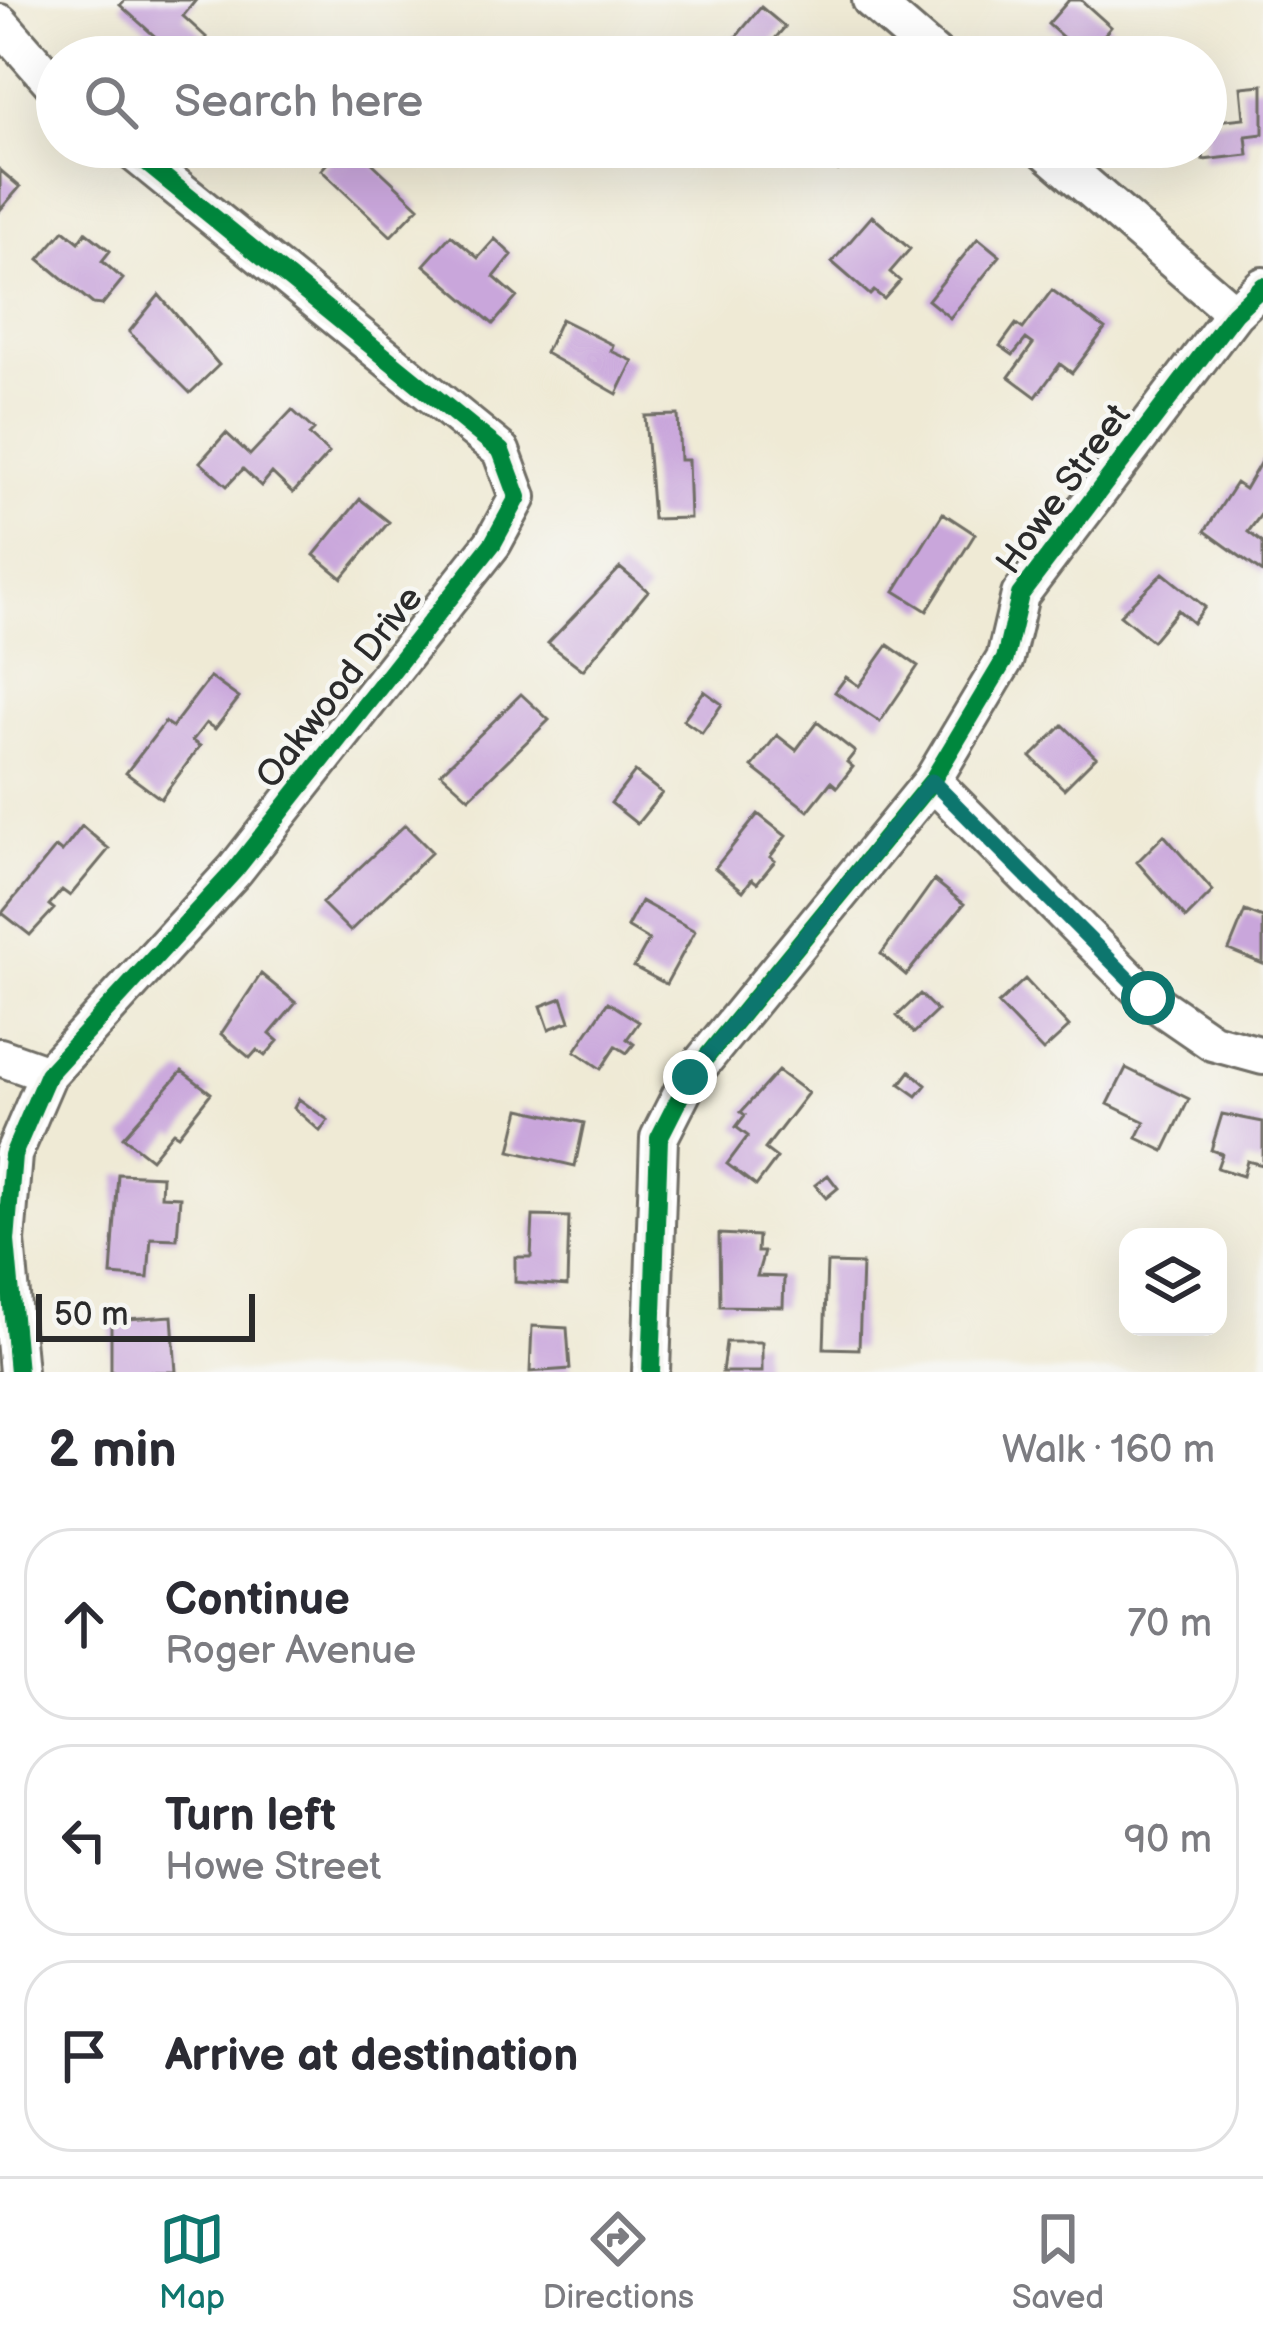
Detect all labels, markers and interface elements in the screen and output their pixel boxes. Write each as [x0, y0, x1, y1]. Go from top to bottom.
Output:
search box [36, 36, 1227, 168]
icon: search [78, 69, 144, 135]
text: Search here [174, 75, 423, 130]
street label: Howe Street [988, 396, 1140, 583]
street label: Oakwood Drive [248, 578, 432, 797]
route start [1121, 971, 1175, 1025]
route end [663, 1050, 717, 1104]
map controls [1119, 1228, 1227, 1336]
button: layers [1119, 1228, 1227, 1336]
scale bar [36, 1288, 255, 1341]
text: 50 m [54, 1295, 129, 1335]
text: 2 min [48, 1420, 177, 1481]
text: Walk · 160 m [1002, 1427, 1215, 1474]
text: Continue [165, 1573, 350, 1628]
icon: ahead [51, 1591, 117, 1657]
text: 70 m [1127, 1601, 1212, 1648]
text: Roger Avenue [165, 1628, 416, 1675]
text: Turn left [165, 1789, 336, 1844]
icon: left [51, 1807, 117, 1873]
text: 90 m [1124, 1817, 1212, 1864]
text: Howe Street [165, 1844, 381, 1891]
icon: arrive [51, 2023, 117, 2089]
text: Arrive at destination [165, 2029, 578, 2084]
tab: Map [159, 2206, 225, 2318]
tab: Directions [542, 2206, 694, 2318]
tab: Saved [1012, 2206, 1104, 2318]

